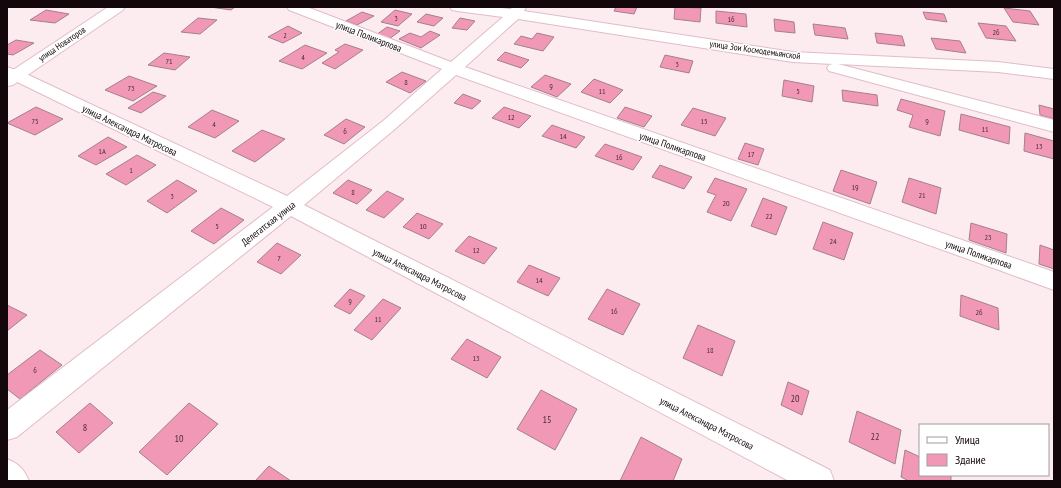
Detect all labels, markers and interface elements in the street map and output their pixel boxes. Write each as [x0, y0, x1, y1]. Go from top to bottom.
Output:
house number: 3 [394, 13, 398, 23]
house number: 16 [727, 14, 735, 24]
street label: улица Поликарпова [334, 18, 404, 55]
street label: улица Новаторов [36, 24, 88, 63]
house number: 26 [992, 27, 1000, 37]
house number: 2 [283, 30, 287, 40]
street label: улица Зои Космодемьянской [709, 38, 801, 61]
house number: 4 [301, 52, 305, 62]
house number: 71 [165, 56, 173, 66]
house number: 3 [675, 59, 679, 69]
house number: 8 [404, 77, 408, 87]
house number: 9 [549, 81, 553, 91]
house number: 73 [127, 83, 135, 93]
house number: 11 [598, 86, 606, 96]
house number: 5 [796, 86, 800, 96]
street label: улица Александра Матросова [80, 102, 179, 159]
house number: 12 [507, 112, 515, 122]
house number: 75 [31, 116, 39, 126]
house number: 15 [700, 116, 708, 126]
house number: 9 [925, 116, 929, 126]
house number: 4 [212, 119, 216, 129]
house number: 11 [981, 124, 989, 134]
house number: 6 [343, 126, 347, 136]
street label: улица Поликарпова [638, 129, 708, 164]
house number: 14 [559, 131, 567, 141]
house number: 13 [1035, 141, 1043, 151]
house number: 1А [98, 146, 106, 156]
house number: 17 [747, 149, 755, 159]
house number: 16 [615, 152, 623, 162]
house number: 1 [129, 165, 133, 175]
house number: 19 [851, 182, 859, 192]
house number: 8 [351, 187, 355, 197]
house number: 21 [918, 190, 926, 200]
house number: 3 [170, 191, 174, 201]
street label: Делегатская улица [239, 198, 298, 249]
house number: 20 [722, 198, 730, 208]
house number: 22 [765, 211, 773, 221]
house number: 5 [215, 221, 219, 231]
house number: 10 [419, 221, 427, 231]
house number: 23 [984, 232, 992, 242]
house number: 24 [829, 236, 837, 246]
street label: улица Поликарпова [944, 237, 1014, 272]
street label: улица Александра Матросова [371, 245, 469, 304]
house number: 12 [472, 245, 480, 255]
house number: 7 [277, 253, 281, 263]
house number: 14 [535, 275, 543, 285]
house number: 9 [348, 296, 352, 306]
house number: 16 [610, 306, 618, 316]
house number: 26 [975, 307, 983, 317]
house number: 11 [374, 314, 382, 324]
house number: 18 [706, 345, 714, 355]
house number: 13 [472, 353, 480, 363]
house number: 6 [33, 365, 37, 375]
house number: 20 [791, 392, 800, 405]
street label: улица Александра Матросова [658, 394, 756, 453]
house number: 15 [543, 413, 552, 426]
house number: 8 [83, 421, 87, 434]
legend [919, 424, 1049, 476]
house number: 22 [871, 430, 880, 443]
house number: 10 [175, 432, 184, 445]
text: Улица [955, 432, 980, 447]
text: Здание [955, 452, 986, 467]

